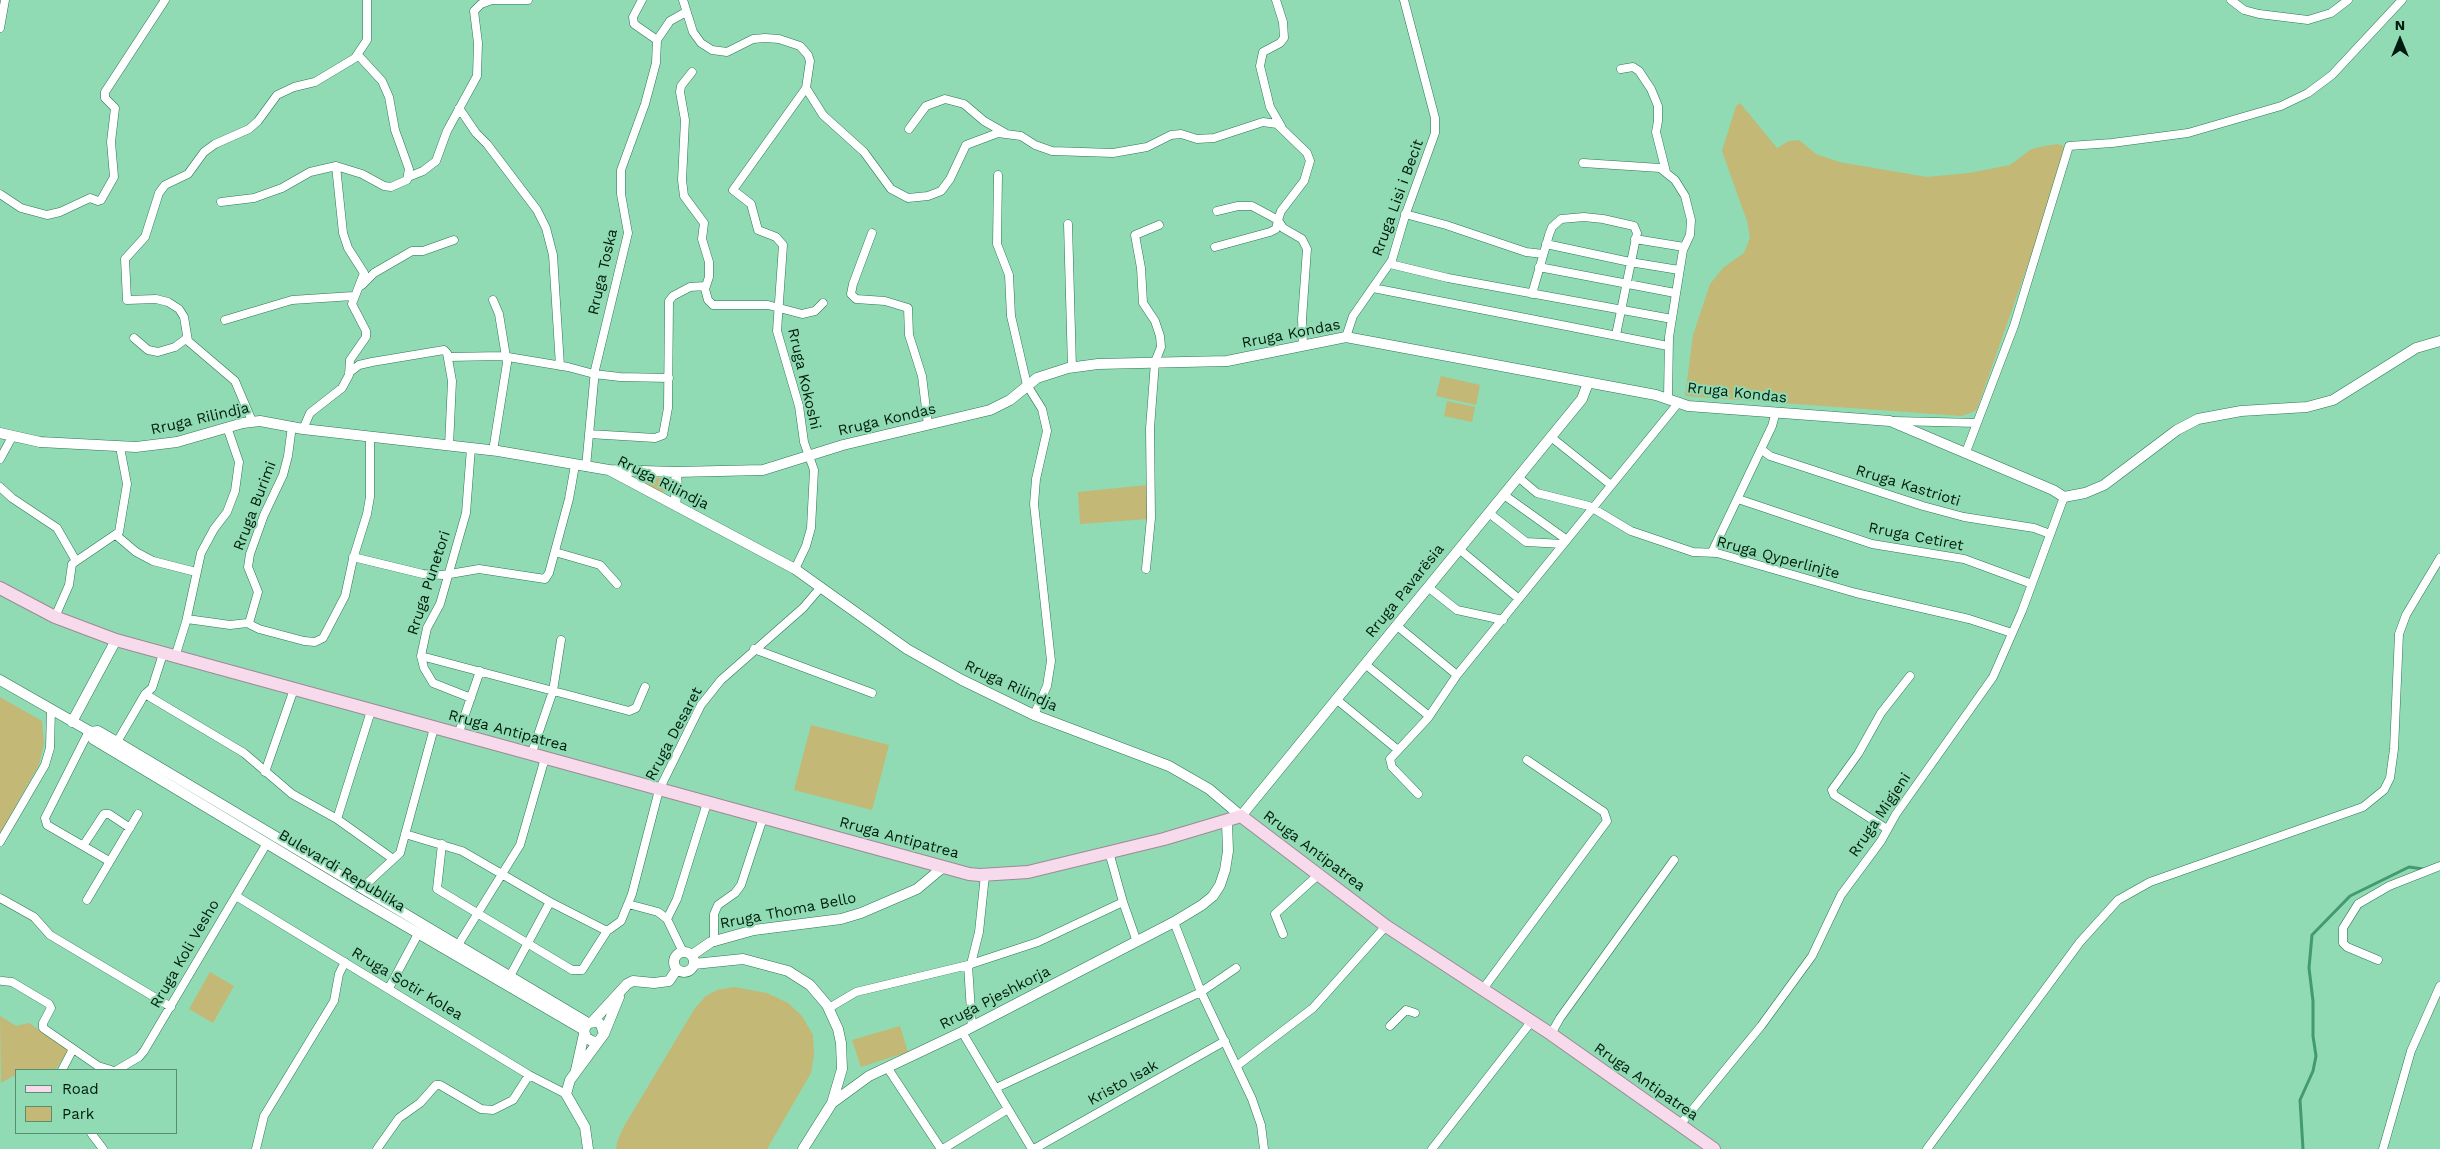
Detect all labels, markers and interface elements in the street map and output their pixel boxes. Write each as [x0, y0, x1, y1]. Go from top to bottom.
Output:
north arrow [2375, 15, 2425, 65]
text: N [2395, 17, 2405, 33]
street label: Rruga Lisi i Becit [1368, 137, 1428, 259]
street label: Rruga Toska [584, 227, 622, 317]
street label: Rruga Kondas [1240, 316, 1342, 352]
street label: Rruga Kokoshi [784, 327, 824, 431]
street label: Rruga Kondas [1686, 379, 1788, 407]
street label: Rruga Rilindja [149, 399, 251, 439]
street label: Rruga Kondas [836, 400, 938, 440]
street label: Rruga Rilindja [614, 452, 712, 514]
street label: Rruga Burimi [230, 459, 280, 553]
street label: Rruga Kastrioti [1854, 462, 1962, 510]
street label: Rruga Cetiret [1867, 519, 1965, 555]
street label: Rruga Punetori [404, 529, 454, 637]
street label: Rruga Qyperlinjte [1714, 533, 1842, 583]
street label: Rruga Pavarësia [1362, 541, 1448, 641]
street label: Rruga Rilindja [962, 657, 1060, 715]
street label: Rruga Desaret [642, 684, 706, 784]
street label: Rruga Antipatrea [446, 706, 570, 756]
street label: Rruga Migjeni [1845, 770, 1915, 860]
street label: Rruga Antipatrea [1259, 807, 1369, 895]
street label: Rruga Antipatrea [837, 813, 961, 863]
street label: Bulevardi Republika [275, 826, 409, 916]
street label: Rruga Thoma Bello [718, 889, 858, 933]
street label: Rruga Koli Vesho [147, 896, 223, 1012]
street label: Rruga Sotir Kolea [348, 944, 466, 1024]
street label: Rruga Pjeshkorja [937, 962, 1053, 1034]
street label: Rruga Antipatrea [1590, 1039, 1702, 1125]
street label: Kristo Isak [1085, 1056, 1161, 1110]
legend [15, 1069, 178, 1134]
text: Road [62, 1080, 99, 1098]
text: Park [62, 1105, 94, 1123]

